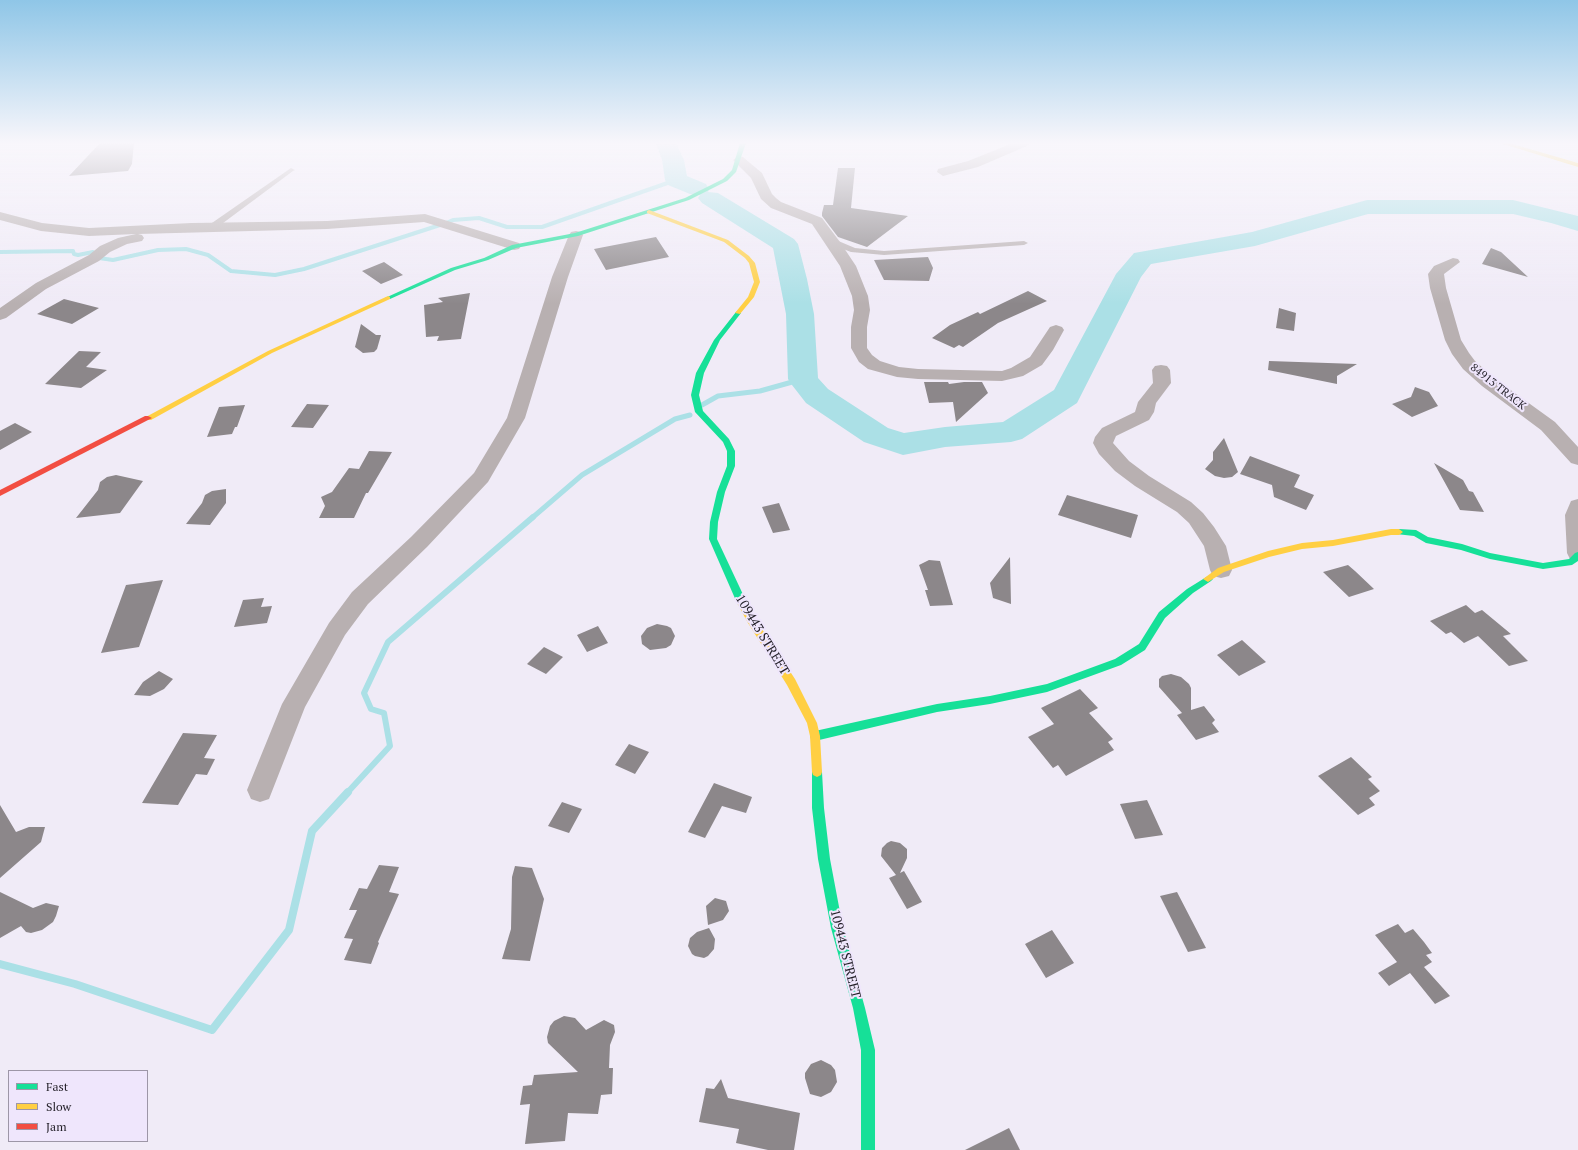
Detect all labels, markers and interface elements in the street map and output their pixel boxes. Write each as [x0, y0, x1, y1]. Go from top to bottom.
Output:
street label: 84913 TRACK [1468, 361, 1528, 413]
street label: 109443 STREET [732, 592, 792, 678]
street label: 109443 STREET [826, 908, 864, 1000]
legend [8, 1070, 148, 1142]
text: Fast [46, 1079, 68, 1094]
text: Slow [46, 1099, 71, 1114]
text: Jam [46, 1119, 67, 1134]

